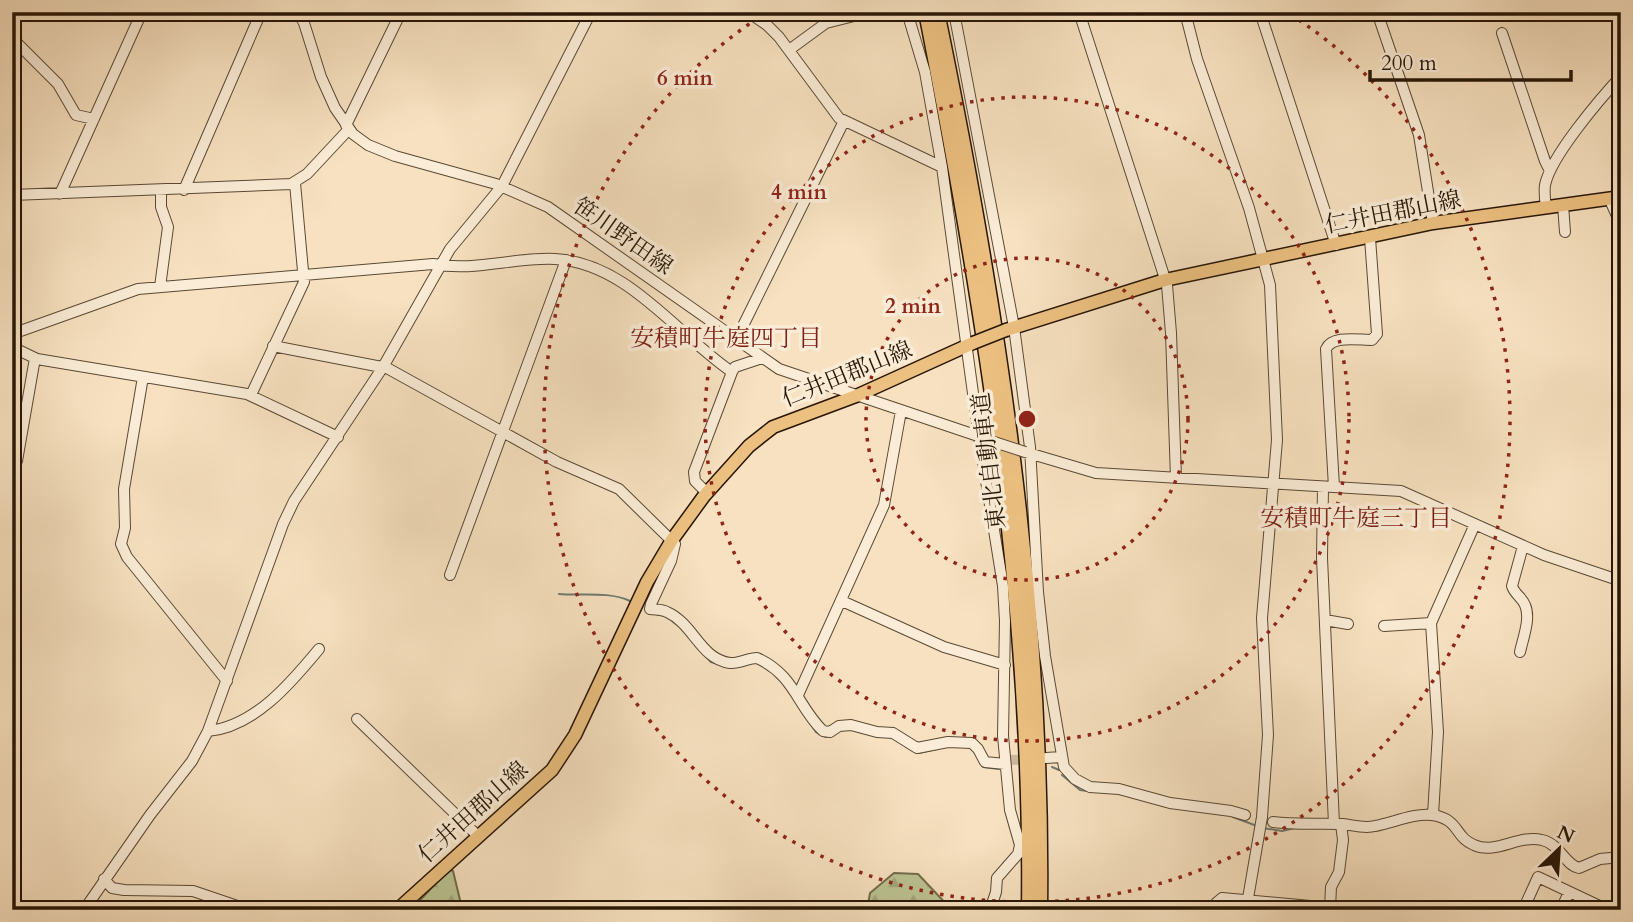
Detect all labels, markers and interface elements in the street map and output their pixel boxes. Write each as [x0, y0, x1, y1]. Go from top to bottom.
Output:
scale bar [1370, 38, 1572, 82]
text: 200 m [1381, 49, 1437, 78]
text: 6 min [657, 64, 713, 93]
text: 4 min [771, 178, 827, 207]
street label: 仁井田郡山線 [1322, 184, 1464, 240]
street label: 笹川野田線 [567, 190, 679, 282]
text: 2 min [885, 292, 941, 321]
district label: 安積町牛庭四丁目 [630, 322, 822, 355]
street label: 仁井田郡山線 [777, 334, 917, 414]
street label: 東北自動車道 [965, 391, 1013, 531]
centre of rings [1015, 407, 1039, 431]
district label: 安積町牛庭三丁目 [1260, 502, 1452, 535]
street label: 仁井田郡山線 [411, 754, 535, 870]
north arrow [1524, 814, 1594, 884]
text: N [1553, 819, 1579, 850]

